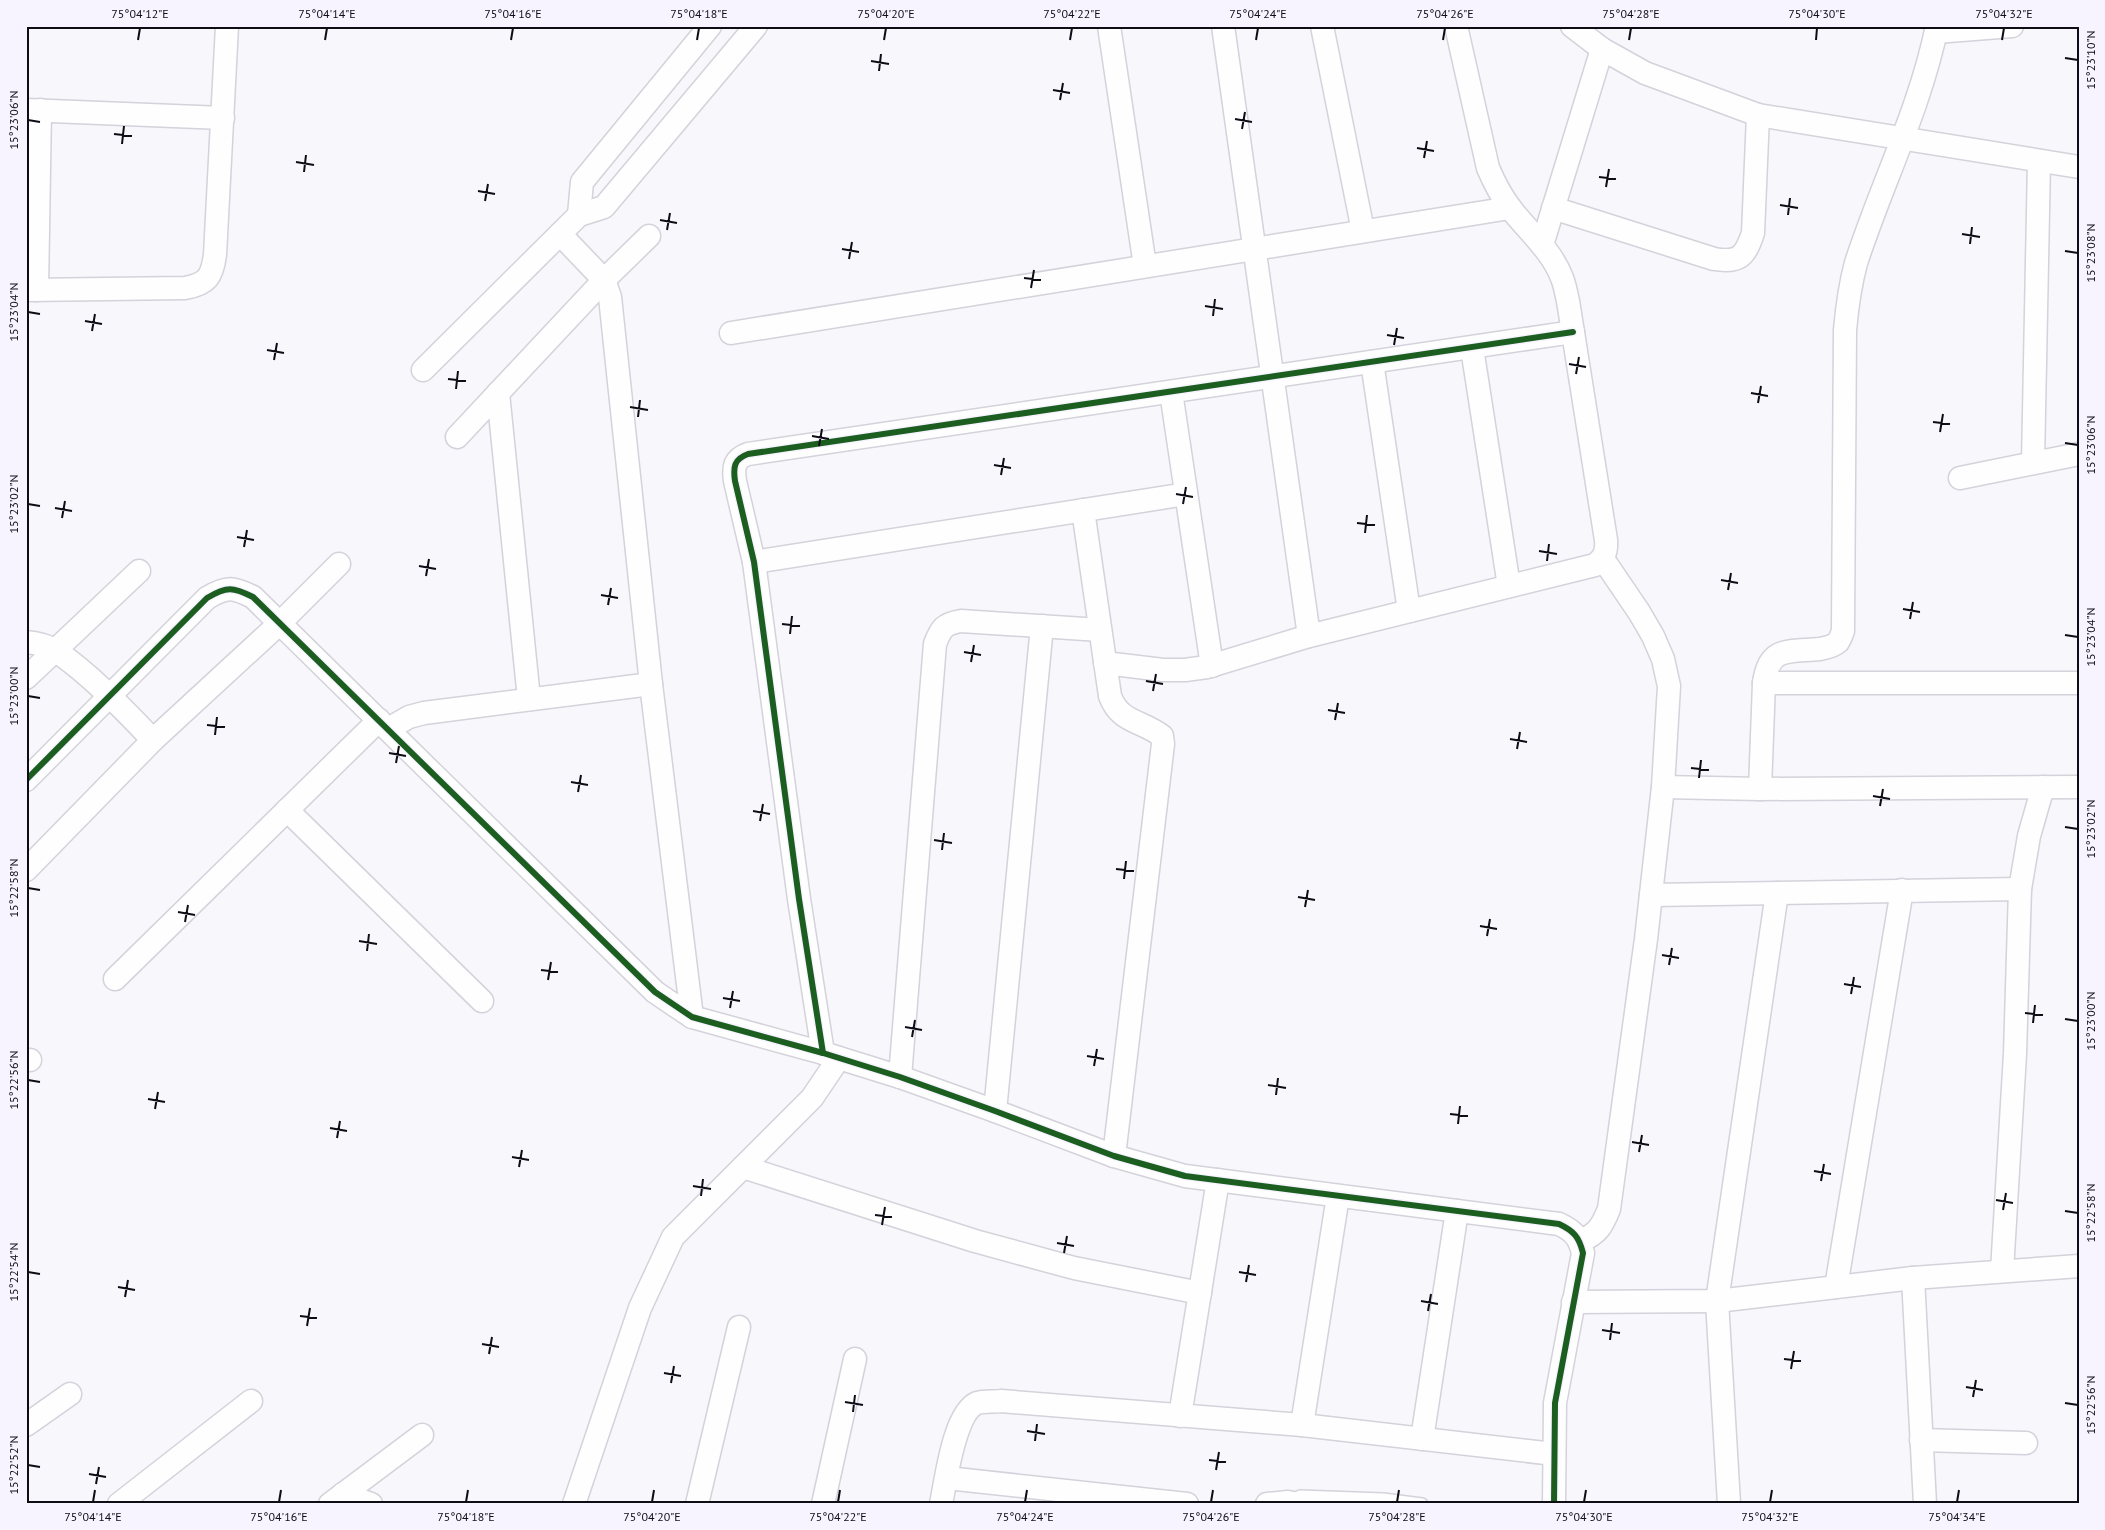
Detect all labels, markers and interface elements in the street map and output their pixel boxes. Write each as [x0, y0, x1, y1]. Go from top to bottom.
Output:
text: 75°04'12"E [111, 6, 169, 21]
text: 75°04'14"E [298, 6, 356, 21]
text: 75°04'16"E [484, 6, 542, 21]
text: 75°04'18"E [670, 6, 728, 21]
text: 75°04'20"E [857, 6, 915, 21]
text: 75°04'22"E [1043, 6, 1101, 21]
text: 75°04'24"E [1229, 6, 1287, 21]
text: 75°04'26"E [1416, 6, 1474, 21]
text: 75°04'28"E [1602, 6, 1660, 21]
text: 75°04'30"E [1788, 6, 1846, 21]
text: 75°04'32"E [1975, 6, 2033, 21]
text: 15°23'10"N [2083, 30, 2098, 90]
text: 15°23'06"N [6, 90, 21, 150]
text: 15°23'08"N [2083, 223, 2098, 283]
text: 15°23'04"N [6, 282, 21, 342]
text: 15°23'06"N [2083, 415, 2098, 475]
text: 15°23'02"N [6, 474, 21, 534]
text: 15°23'04"N [2083, 607, 2098, 667]
text: 15°23'00"N [6, 666, 21, 726]
text: 15°23'02"N [2083, 799, 2098, 859]
text: 15°22'58"N [6, 858, 21, 918]
text: 15°23'00"N [2083, 991, 2098, 1051]
text: 15°22'56"N [6, 1050, 21, 1110]
text: 15°22'58"N [2083, 1183, 2098, 1243]
text: 15°22'54"N [6, 1242, 21, 1302]
text: 15°22'56"N [2083, 1375, 2098, 1435]
text: 15°22'52"N [6, 1435, 21, 1495]
text: 75°04'14"E [64, 1509, 122, 1524]
text: 75°04'16"E [250, 1509, 308, 1524]
text: 75°04'18"E [437, 1509, 495, 1524]
text: 75°04'20"E [623, 1509, 681, 1524]
text: 75°04'22"E [809, 1509, 867, 1524]
text: 75°04'24"E [996, 1509, 1054, 1524]
text: 75°04'26"E [1182, 1509, 1240, 1524]
text: 75°04'28"E [1368, 1509, 1426, 1524]
text: 75°04'30"E [1555, 1509, 1613, 1524]
text: 75°04'32"E [1741, 1509, 1799, 1524]
text: 75°04'34"E [1928, 1509, 1986, 1524]

